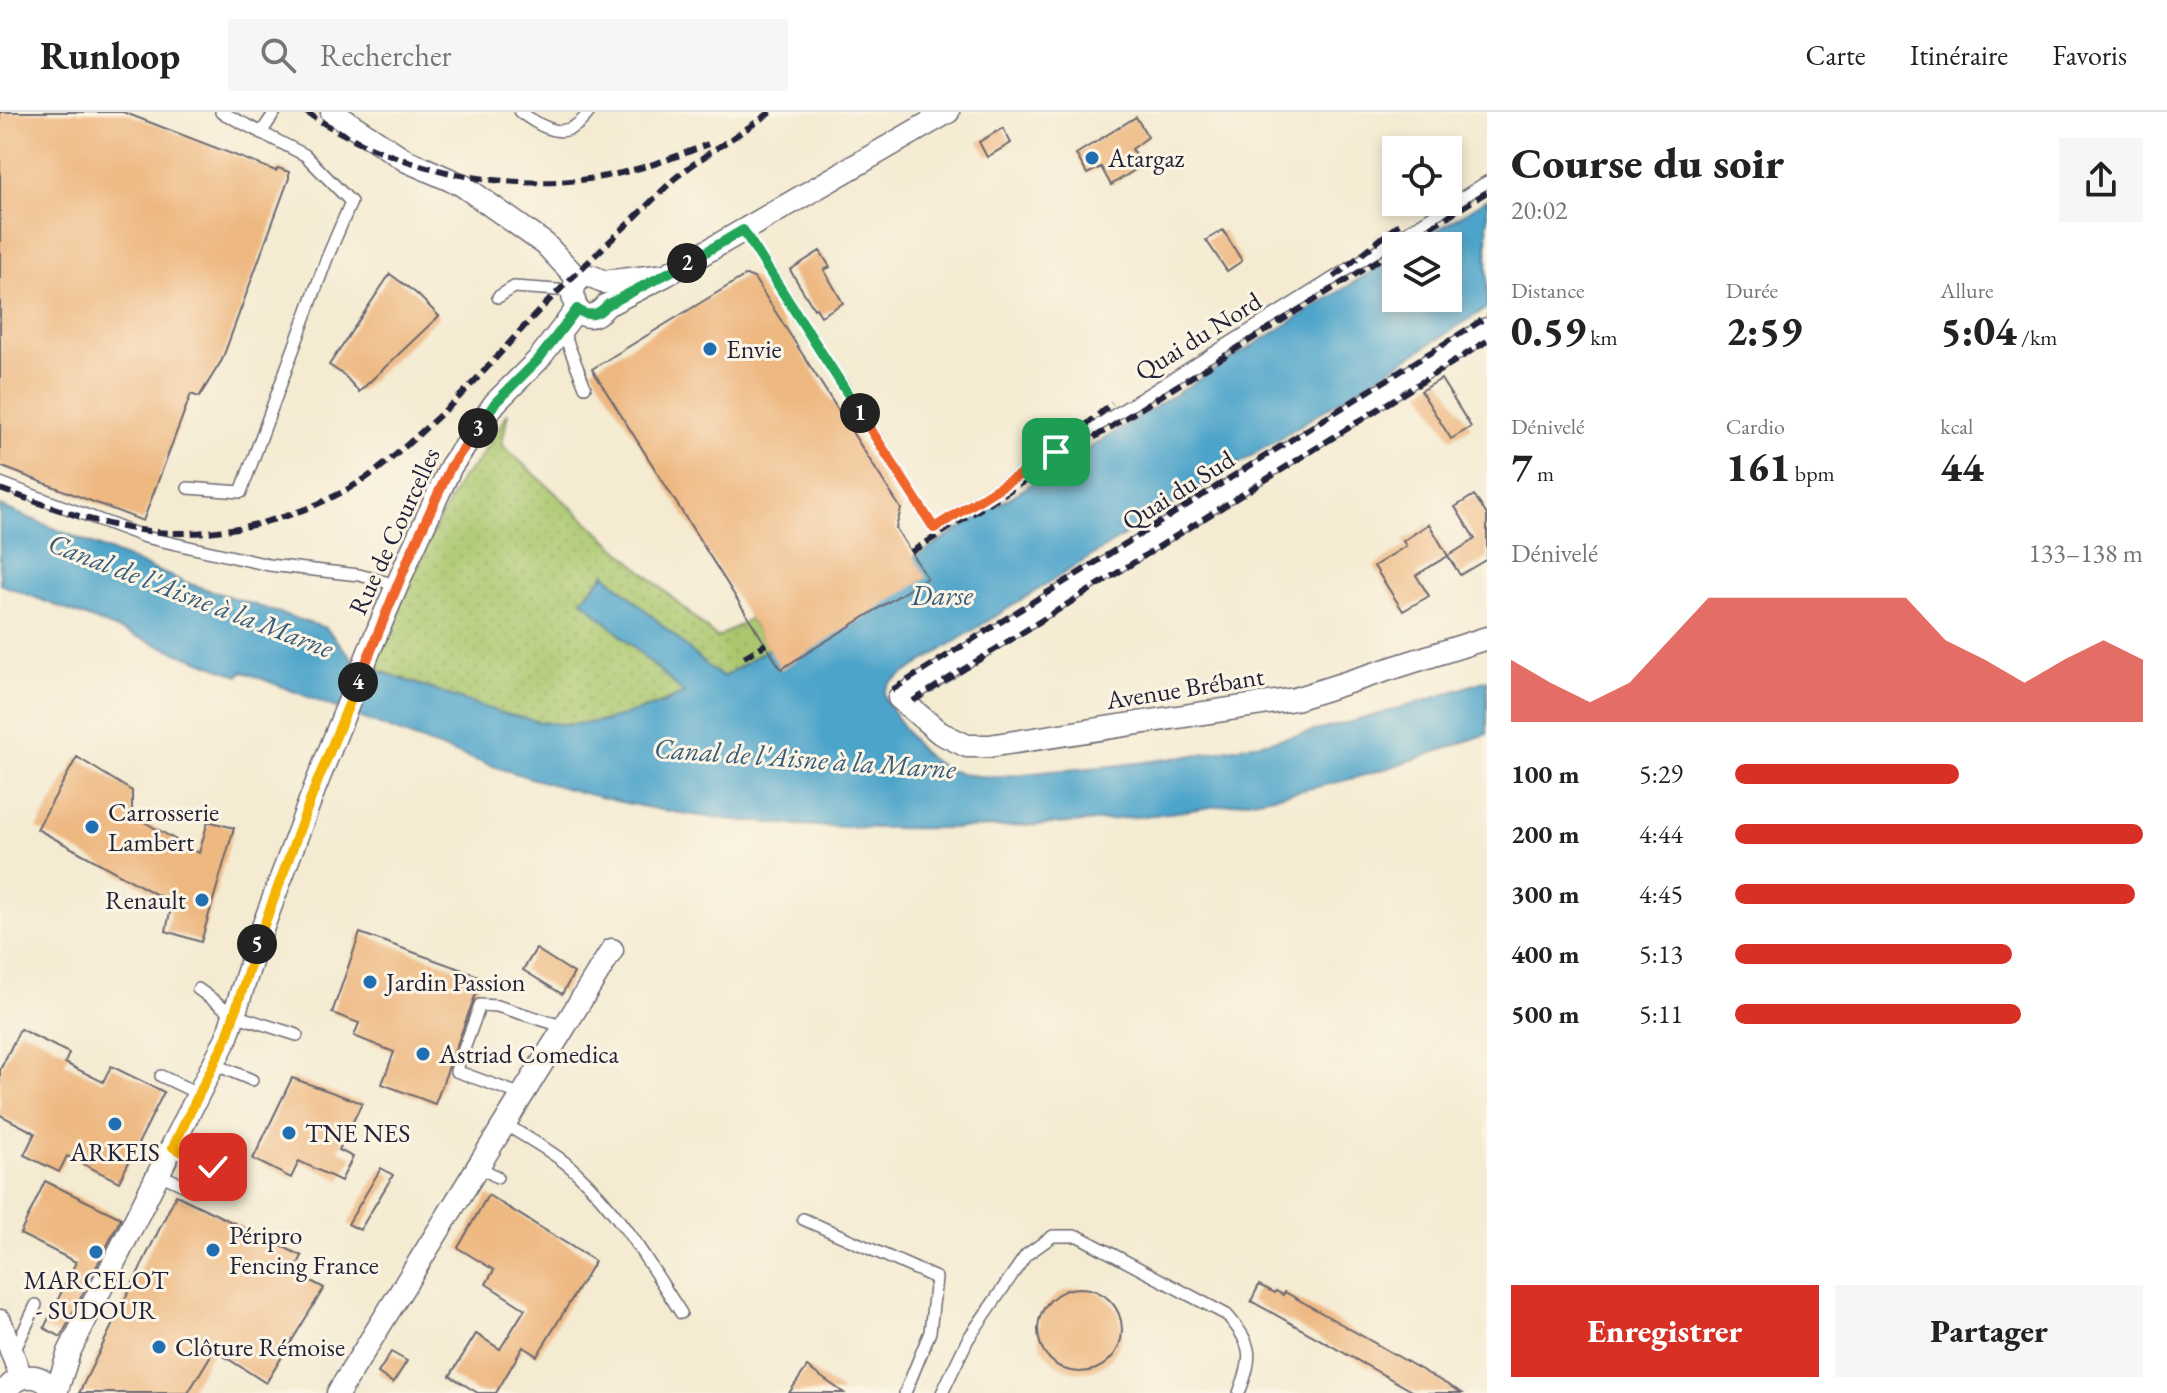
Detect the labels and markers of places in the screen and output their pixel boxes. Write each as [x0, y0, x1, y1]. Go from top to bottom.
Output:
place label: Atargaz [1107, 141, 1184, 175]
marker: Atargaz [1083, 149, 1101, 167]
pin: 2 [667, 243, 707, 283]
place label: Envie [726, 332, 782, 366]
marker: Envie [701, 340, 719, 358]
pin: 1 [840, 393, 880, 433]
pin: 3 [458, 408, 498, 448]
pin [1022, 418, 1090, 486]
pin: 4 [338, 662, 378, 702]
place label: Carrosserie Lambert [108, 795, 219, 859]
marker: Carrosserie Lambert [83, 818, 101, 836]
place label: Renault [105, 883, 186, 917]
marker: Renault [193, 891, 211, 909]
pin: 5 [237, 924, 277, 964]
place label: Jardin Passion [384, 965, 526, 999]
marker: Jardin Passion [361, 973, 379, 991]
place label: Astriad Comedica [438, 1037, 619, 1071]
marker: Astriad Comedica [414, 1045, 432, 1063]
marker: ARKEIS [106, 1115, 124, 1133]
place label: TNE NES [305, 1116, 410, 1150]
marker: TNE NES [280, 1124, 298, 1142]
pin [179, 1133, 247, 1201]
place label: ARKEIS [69, 1135, 160, 1169]
place label: Péripro Fencing France [229, 1218, 379, 1282]
marker: Péripro Fencing France [204, 1241, 222, 1259]
marker: MARCELOT - SUDOUR [87, 1243, 105, 1261]
place label: MARCELOT - SUDOUR [23, 1263, 169, 1327]
place label: Clôture Rémoise [175, 1330, 345, 1364]
marker: Clôture Rémoise [150, 1338, 168, 1356]

